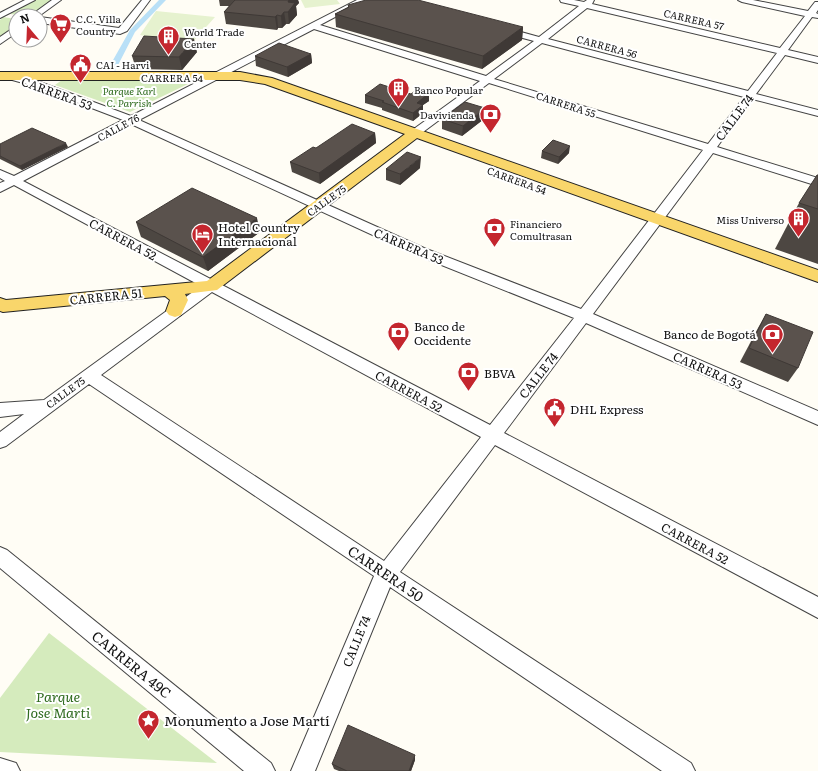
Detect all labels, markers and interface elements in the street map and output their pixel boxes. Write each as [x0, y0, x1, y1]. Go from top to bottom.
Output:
street label: CARRERA 57 [662, 5, 726, 33]
north arrow [8, 8, 48, 48]
text: N [17, 9, 31, 27]
supermarket icon: C.C. Villa Country [48, 11, 74, 44]
place label: C.C. Villa Country [76, 11, 122, 38]
building icon: World Trade Center [155, 24, 181, 57]
place label: World Trade Center [184, 24, 244, 51]
street label: CARRERA 56 [575, 31, 640, 61]
public building icon: CAI - Harvi [67, 51, 93, 84]
place label: CAI - Harvi [96, 57, 150, 72]
street label: CARRERA 54 [141, 70, 204, 85]
street label: CARRERA 53 [19, 72, 95, 114]
building icon: Banco Popular [385, 76, 411, 109]
place label: Banco Popular [414, 82, 483, 97]
park label: Parque Karl C. Parrish [102, 83, 156, 110]
street label: CARRERA 55 [534, 87, 598, 121]
street label: CALLE 74 [711, 90, 758, 144]
bank icon: Davivienda [477, 101, 503, 134]
place label: Davivienda [420, 107, 475, 122]
street label: CALLE 76 [94, 109, 142, 144]
street label: CARRERA 54 [485, 162, 549, 198]
street label: CALLE 75 [303, 181, 349, 219]
building icon: Miss Universo [786, 206, 812, 239]
place label: Miss Universo [716, 212, 784, 227]
street label: CARRERA 52 [86, 214, 160, 264]
bank icon: Financiero Comultrasan [481, 216, 507, 249]
place label: Financiero Comultrasan [510, 216, 572, 243]
place label: Hotel Country Internacional [218, 218, 300, 250]
hotel icon: Hotel Country Internacional [190, 221, 216, 254]
street label: CARRERA 53 [371, 223, 447, 269]
street label: CARRERA 51 [69, 283, 143, 309]
place label: Banco de Occidente [414, 317, 471, 349]
bank icon: Banco de Occidente [386, 320, 412, 353]
bank icon: Banco de Bogotá [759, 321, 785, 354]
place label: Banco de Bogotá [663, 325, 757, 343]
street label: CARRERA 53 [670, 347, 746, 393]
street label: CALLE 74 [514, 348, 562, 402]
bank icon: BBVA [455, 360, 481, 393]
place label: BBVA [484, 364, 516, 382]
street label: CARRERA 52 [372, 366, 446, 416]
street label: CALLE 75 [42, 373, 88, 411]
public building icon: DHL Express [541, 396, 567, 429]
place label: DHL Express [570, 400, 644, 418]
street label: CARRERA 52 [658, 518, 732, 568]
street label: CARRERA 50 [344, 540, 428, 606]
street label: CALLE 74 [338, 612, 375, 669]
street label: CARRERA 49C [88, 626, 176, 702]
park label: Parque Jose Marti [26, 686, 91, 722]
place icon: Monumento a Jose Martí [135, 707, 161, 740]
place label: Monumento a Jose Martí [164, 710, 330, 730]

